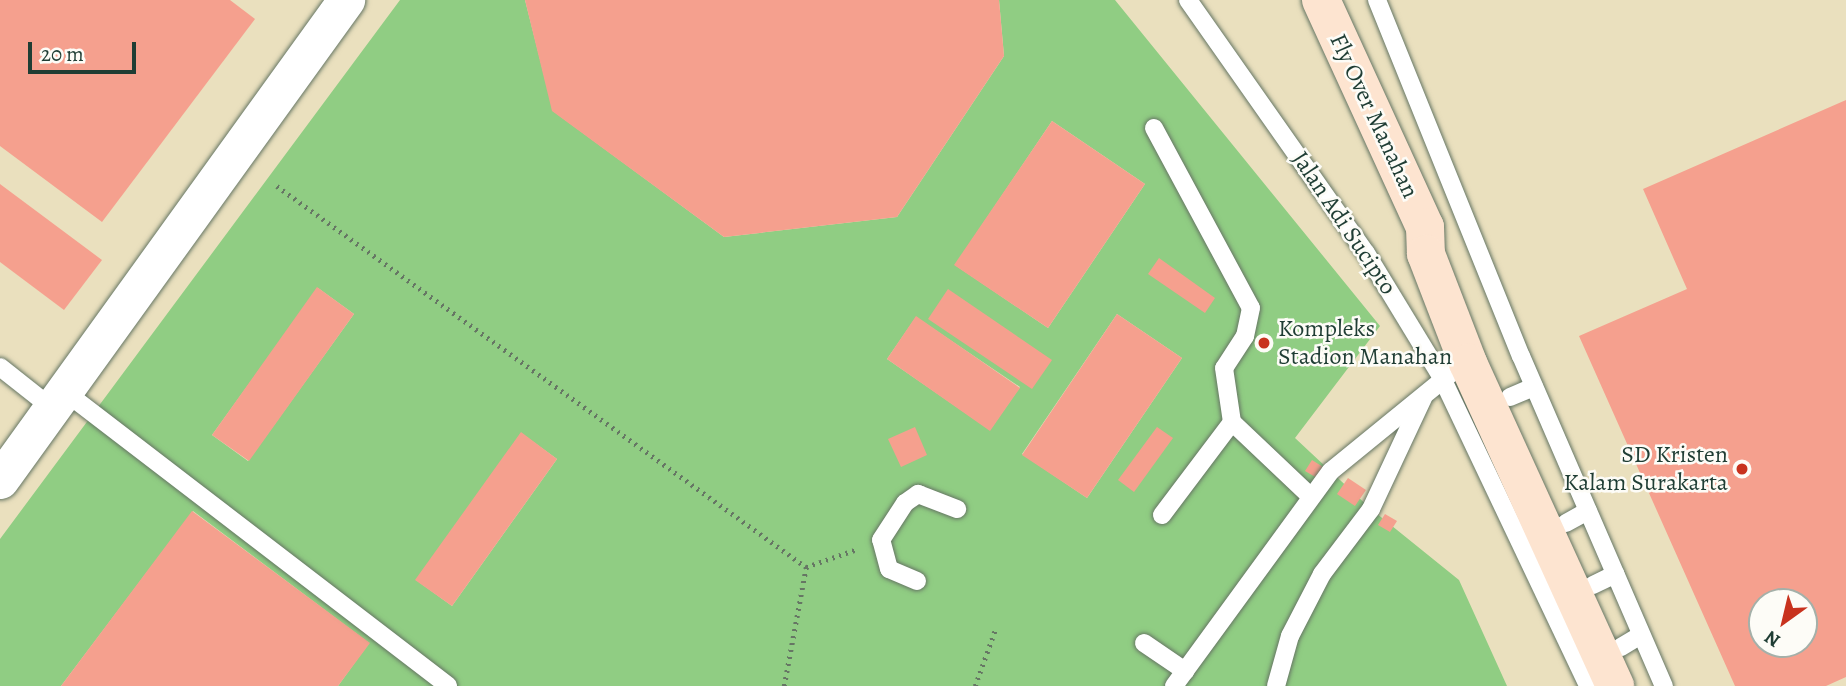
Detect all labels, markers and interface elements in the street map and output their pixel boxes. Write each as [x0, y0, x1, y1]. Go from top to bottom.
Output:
scale bar [32, 28, 140, 72]
street label: Fly Over Manahan [1323, 29, 1425, 203]
text: 20 m [41, 40, 84, 68]
street label: Jalan Adi Sucipto [1286, 146, 1402, 300]
place label: Kompleks Stadion Manahan [1278, 315, 1452, 371]
marker: Kompleks Stadion Manahan [1256, 335, 1272, 351]
place label: SD Kristen Kalam Surakarta [1563, 441, 1728, 497]
marker: SD Kristen Kalam Surakarta [1734, 461, 1750, 477]
north arrow [1748, 588, 1818, 658]
text: N [1759, 624, 1785, 653]

